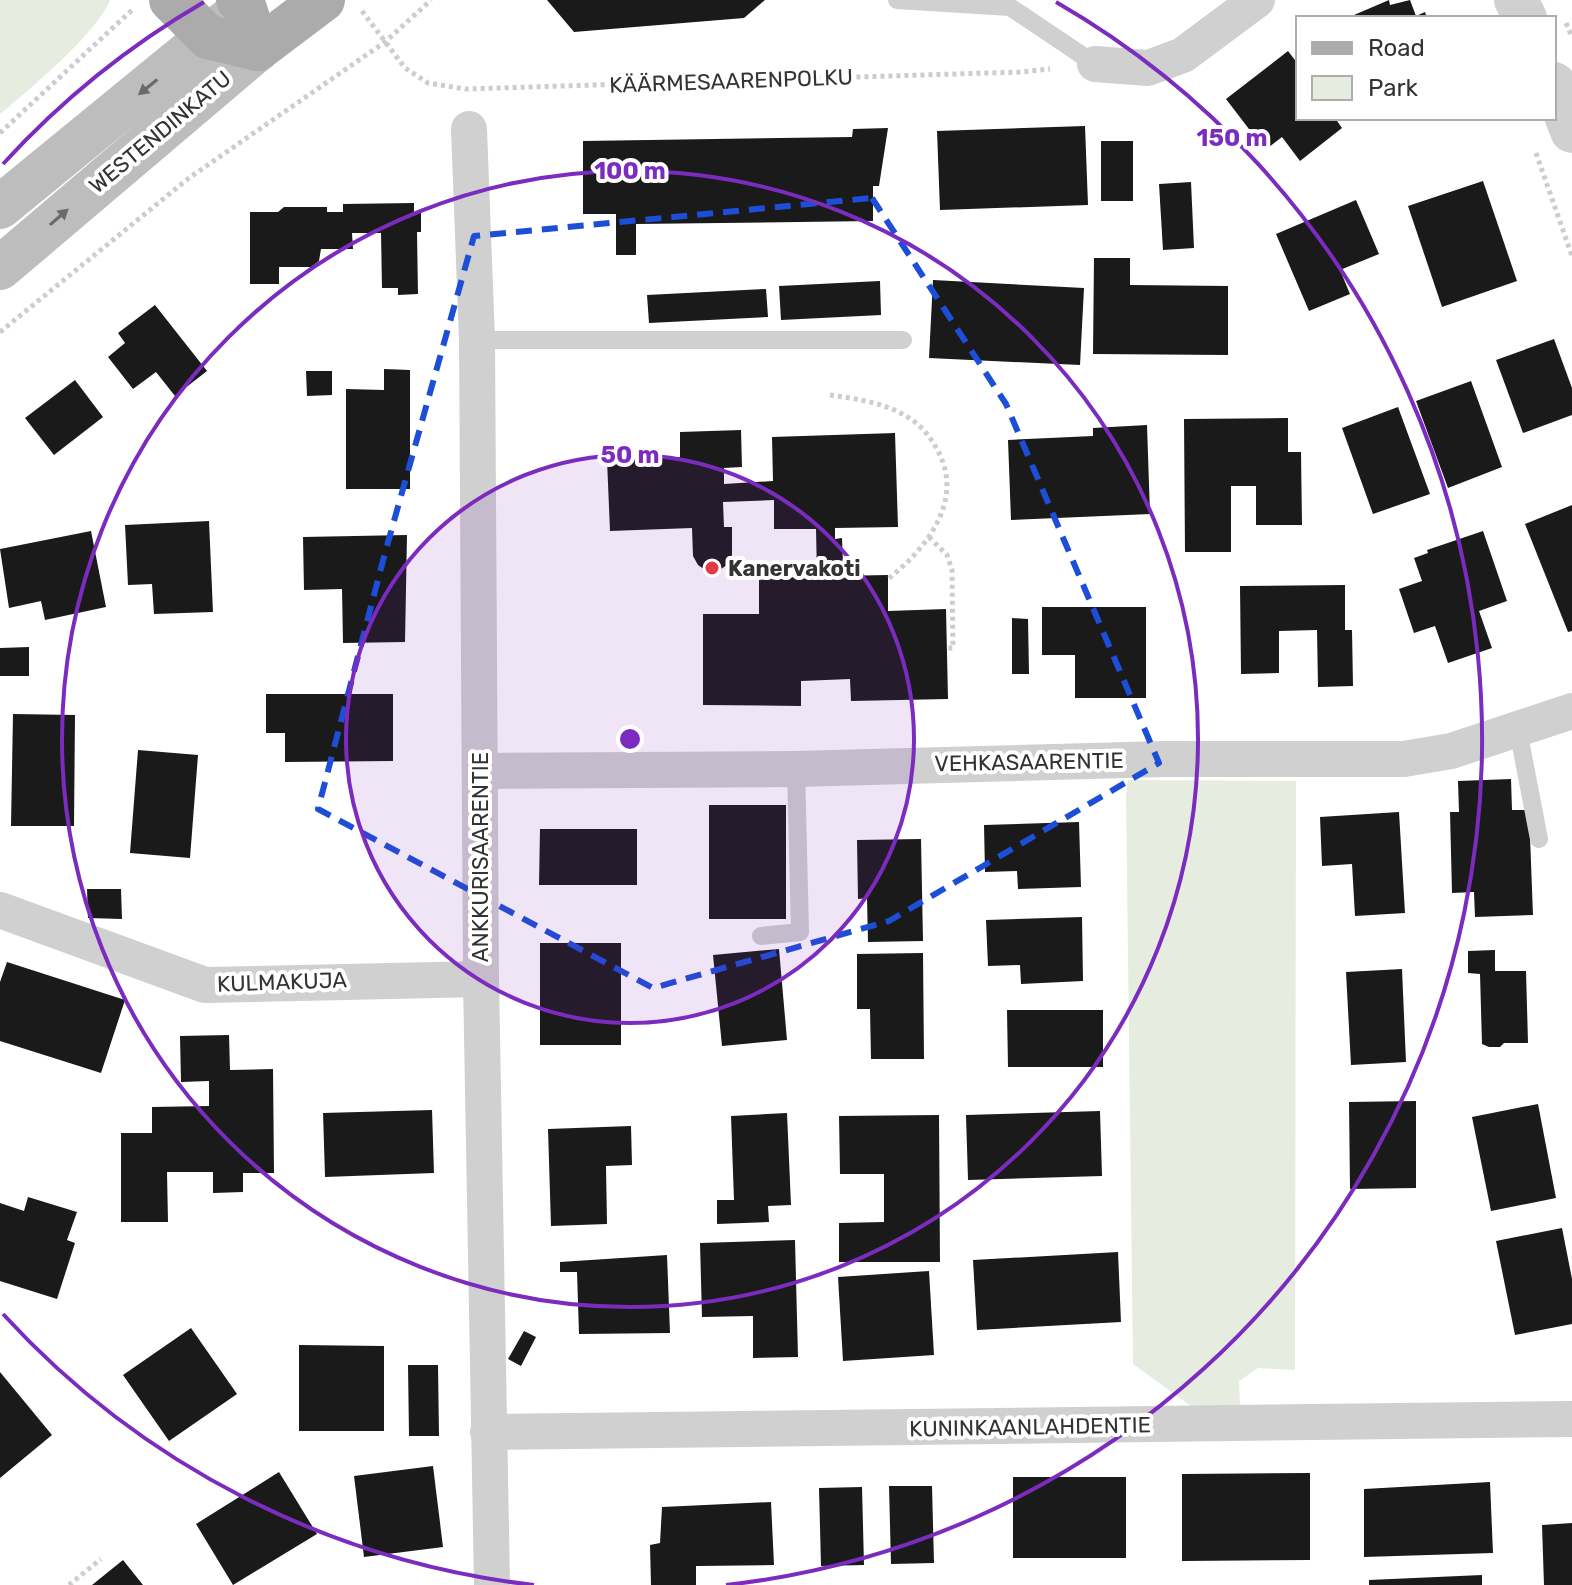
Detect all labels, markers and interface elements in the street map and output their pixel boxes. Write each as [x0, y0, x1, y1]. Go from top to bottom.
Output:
legend [1296, 16, 1556, 120]
text: Road [1368, 34, 1425, 62]
street label: KÄÄRMESAARENPOLKU [609, 63, 853, 99]
street label: WESTENDINKATU [84, 65, 236, 199]
text: Park [1368, 74, 1419, 102]
one-way arrow [138, 78, 158, 94]
text: 150 m [1197, 124, 1267, 152]
text: 100 m [594, 157, 666, 185]
one-way arrow [49, 209, 69, 226]
text: 50 m [601, 441, 659, 469]
place label: Kanervakoti [728, 555, 861, 582]
marker: Kanervakoti [703, 559, 721, 577]
centre of rings [616, 725, 644, 753]
street label: VEHKASAARENTIE [934, 747, 1124, 777]
street label: ANKKURISAARENTIE [467, 752, 494, 962]
street label: KULMAKUJA [216, 966, 348, 998]
street label: KUNINKAANLAHDENTIE [909, 1411, 1151, 1443]

